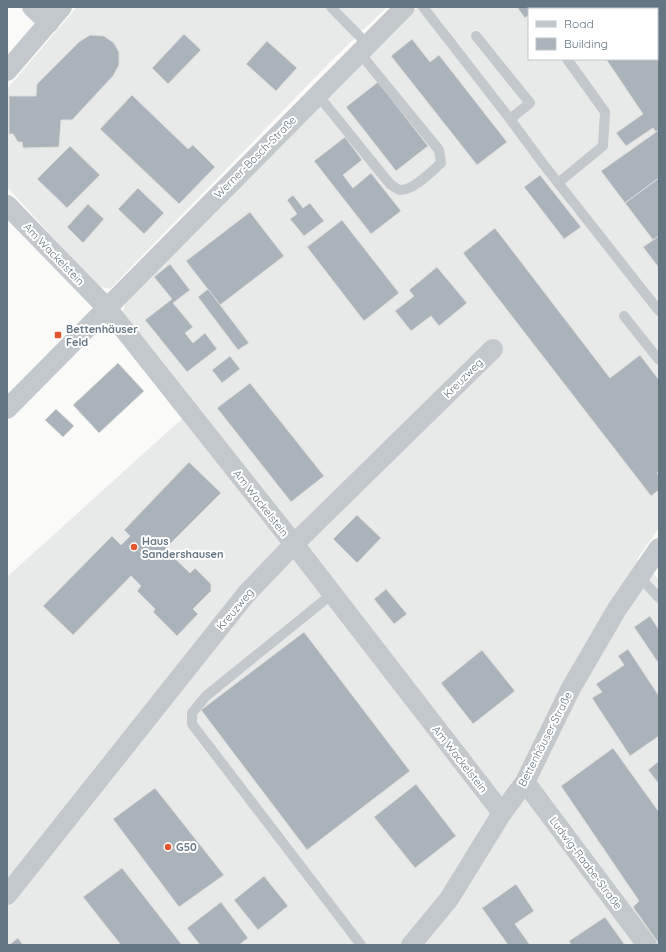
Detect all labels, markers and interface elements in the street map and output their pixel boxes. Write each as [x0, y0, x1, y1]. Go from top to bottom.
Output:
legend [528, 8, 658, 60]
text: Road [564, 16, 594, 31]
text: Building [564, 36, 608, 51]
street label: Werner-Bosch-Straße [211, 113, 299, 201]
street label: Am Wackelstein [21, 220, 87, 288]
place label: Bettenhäuser Feld [66, 322, 138, 349]
marker: Bettenhäuser Feld [53, 330, 63, 340]
street label: Kreuzweg [440, 355, 486, 401]
street label: Am Wackelstein [230, 467, 292, 539]
place label: Haus Sandershausen [142, 534, 224, 561]
marker: Haus Sandershausen [129, 542, 139, 552]
street label: Kreuzweg [213, 585, 257, 633]
street label: Bettenhäuser Straße [515, 689, 575, 789]
street label: Am Wackelstein [429, 723, 491, 795]
street label: Ludwig-Raabe-Straße [547, 814, 625, 912]
place label: G50 [176, 840, 197, 854]
marker: G50 [163, 842, 173, 852]

